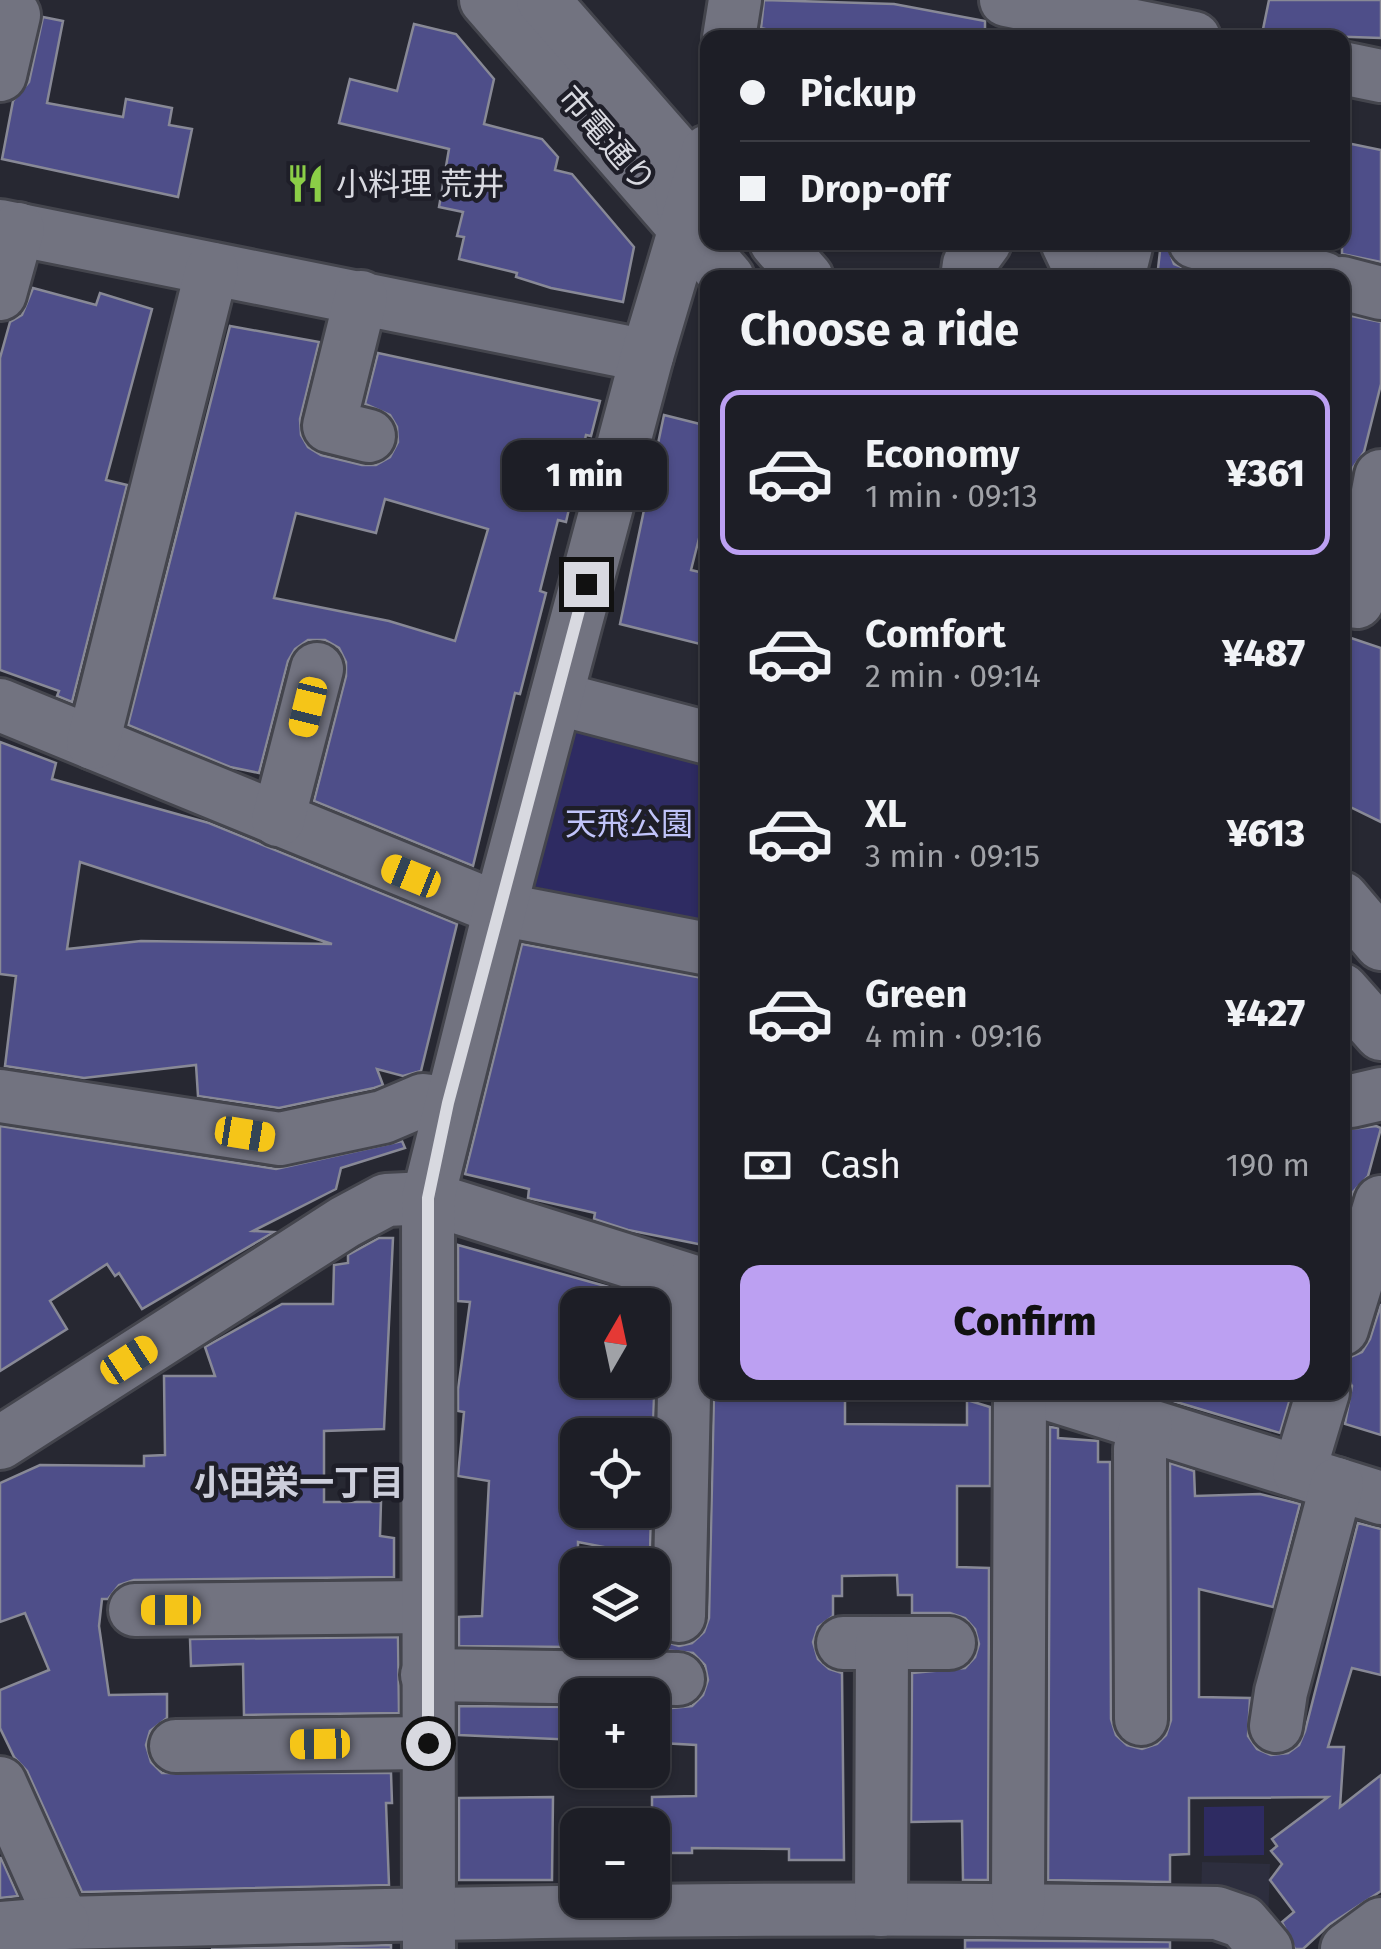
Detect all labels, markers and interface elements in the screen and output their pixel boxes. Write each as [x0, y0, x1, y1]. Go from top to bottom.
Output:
text: Pickup [800, 70, 917, 116]
street label: 市電通り [551, 78, 663, 200]
restaurant icon: 小料理 荒井 [285, 163, 327, 205]
place label: 小料理 荒井 [336, 165, 504, 203]
text: Drop-off [800, 166, 948, 212]
text: Choose a ride [740, 303, 1019, 357]
icon: car [745, 428, 835, 518]
text: Economy [865, 431, 1020, 477]
callout: 1 min [504, 439, 668, 509]
text: ¥361 [1226, 450, 1305, 496]
text: 1 min [546, 456, 623, 494]
text: 1 min · 09:13 [865, 477, 1038, 515]
route end [564, 562, 609, 607]
icon: car [745, 608, 835, 698]
text: Comfort [865, 611, 1006, 657]
text: ¥487 [1222, 630, 1305, 676]
text: 2 min · 09:14 [865, 657, 1041, 695]
car [286, 674, 330, 740]
icon: car [745, 788, 835, 878]
text: XL [865, 791, 907, 837]
park label: 天飛公園 [565, 805, 693, 843]
text: ¥613 [1227, 810, 1305, 856]
text: 3 min · 09:15 [865, 837, 1040, 875]
car [378, 851, 444, 901]
icon: car [745, 968, 835, 1058]
text: Green [865, 971, 968, 1017]
text: ¥427 [1225, 990, 1305, 1036]
text: 4 min · 09:16 [865, 1017, 1042, 1055]
car [213, 1114, 277, 1154]
icon: cash [740, 1138, 795, 1193]
text: Cash [820, 1142, 901, 1188]
text: 190 m [1226, 1146, 1310, 1184]
button: Confirm [740, 1265, 1310, 1380]
north arrow [560, 1288, 670, 1398]
map controls [560, 1288, 670, 1918]
car [96, 1331, 162, 1389]
button: locate [560, 1418, 670, 1528]
district label: 小田栄一丁目 [194, 1462, 404, 1504]
button: layers [560, 1548, 670, 1658]
car [141, 1595, 201, 1625]
button: + [560, 1678, 670, 1788]
route start [406, 1721, 451, 1766]
car [290, 1728, 350, 1760]
button: − [560, 1808, 670, 1918]

